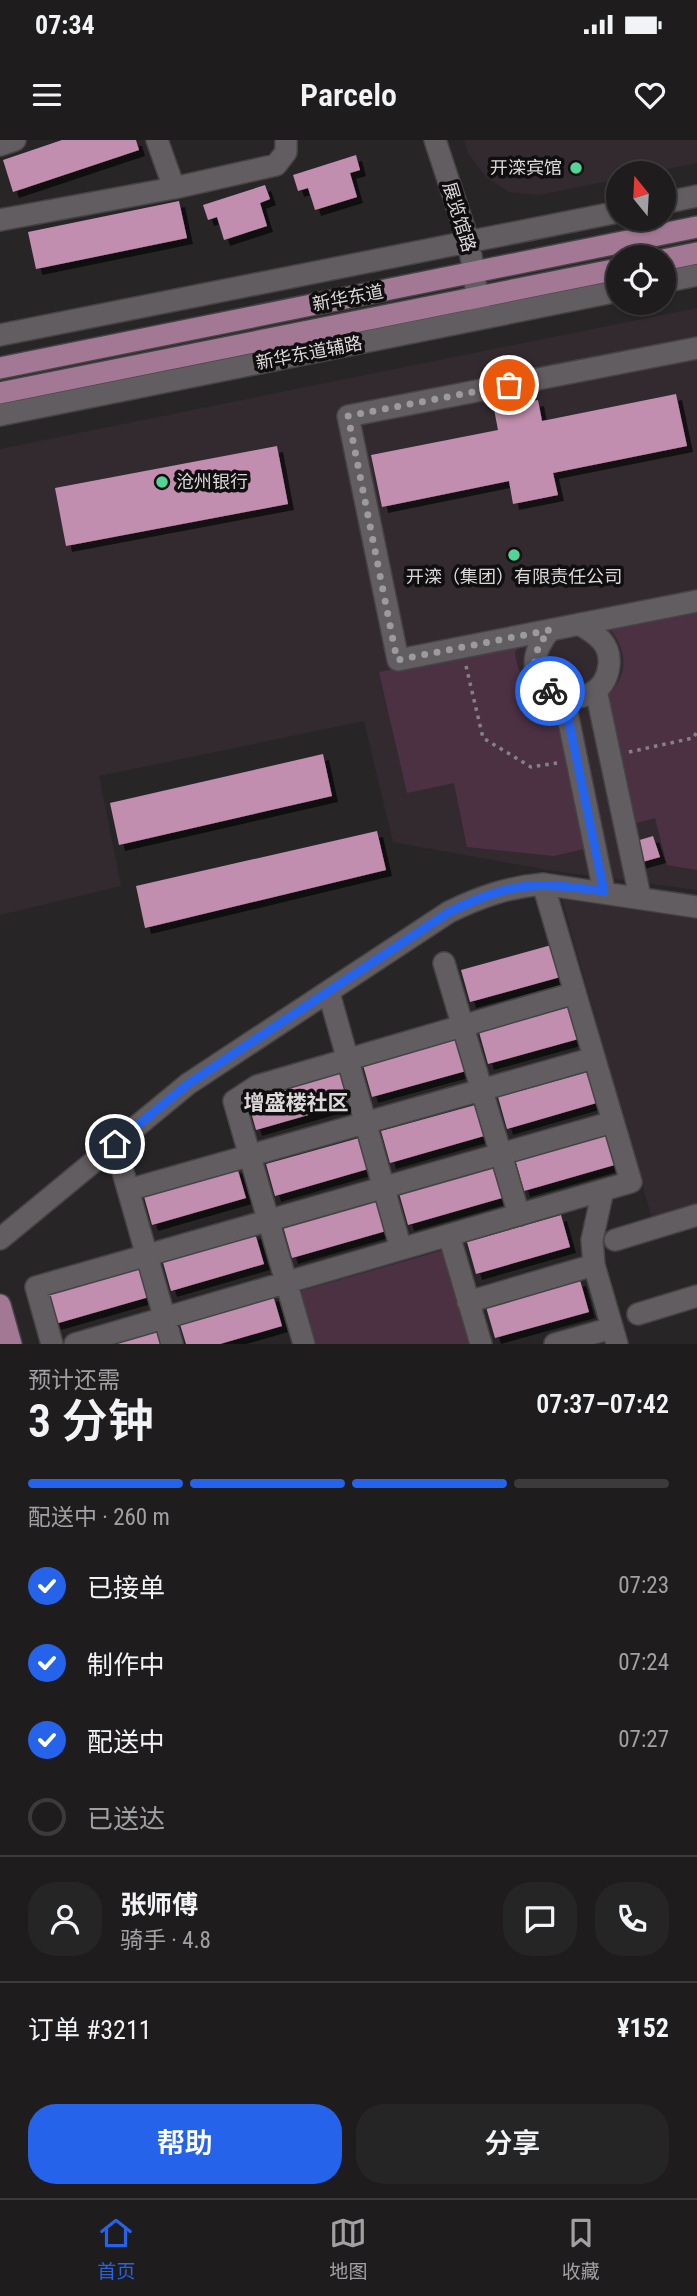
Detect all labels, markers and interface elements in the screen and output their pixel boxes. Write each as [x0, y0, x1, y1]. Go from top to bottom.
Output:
text: 07:34 [35, 10, 95, 40]
icon: menu [28, 76, 66, 114]
text: Parcelo [300, 76, 397, 114]
icon: heart [631, 76, 669, 114]
place label: 开滦宾馆 [490, 157, 562, 178]
marker: 开滦宾馆 [568, 160, 584, 176]
north arrow [606, 161, 676, 231]
map controls [606, 161, 676, 315]
street label: 展览馆路 [439, 179, 480, 254]
button: locate [606, 245, 676, 315]
street label: 新华东道 [311, 280, 385, 315]
street label: 新华东道辅路 [254, 332, 364, 373]
pin [479, 355, 539, 415]
icon: bag [490, 366, 528, 404]
place label: 沧州银行 [176, 471, 248, 492]
marker: 沧州银行 [154, 474, 170, 490]
marker: 开滦（集团）有限责任公司 [506, 547, 522, 563]
place label: 开滦（集团）有限责任公司 [406, 566, 622, 587]
courier [515, 656, 585, 726]
icon: bike [531, 672, 569, 710]
district label: 增盛楼社区 [244, 1091, 349, 1115]
pin [85, 1114, 145, 1174]
icon: home [96, 1125, 134, 1163]
text: 预计还需 [28, 1367, 120, 1394]
text: 07:37–07:42 [536, 1389, 669, 1419]
text: 3 分钟 [28, 1394, 154, 1448]
text: 配送中 · 260 m [28, 1504, 170, 1531]
icon: check [28, 1567, 66, 1605]
text: 07:23 [618, 1572, 669, 1599]
text: 已接单 [87, 1573, 165, 1603]
icon: check [28, 1644, 66, 1682]
text: 07:24 [618, 1649, 669, 1676]
text: 制作中 [87, 1650, 165, 1680]
icon: check [28, 1721, 66, 1759]
text: 07:27 [618, 1726, 669, 1753]
text: 配送中 [87, 1727, 165, 1757]
text: 已送达 [87, 1804, 165, 1834]
button: person [28, 1882, 102, 1956]
button: chat [503, 1882, 577, 1956]
button: phone [595, 1882, 669, 1956]
text: 张师傅 [120, 1890, 198, 1920]
text: 骑手 · 4.8 [120, 1927, 211, 1954]
text: ¥152 [617, 2013, 669, 2043]
text: 订单 #3211 [28, 2015, 152, 2045]
button: 帮助 [28, 2104, 342, 2184]
button: 分享 [356, 2104, 669, 2184]
tab: 首页 [97, 2214, 135, 2283]
tab: 地图 [329, 2214, 368, 2283]
tab: 收藏 [562, 2214, 600, 2283]

